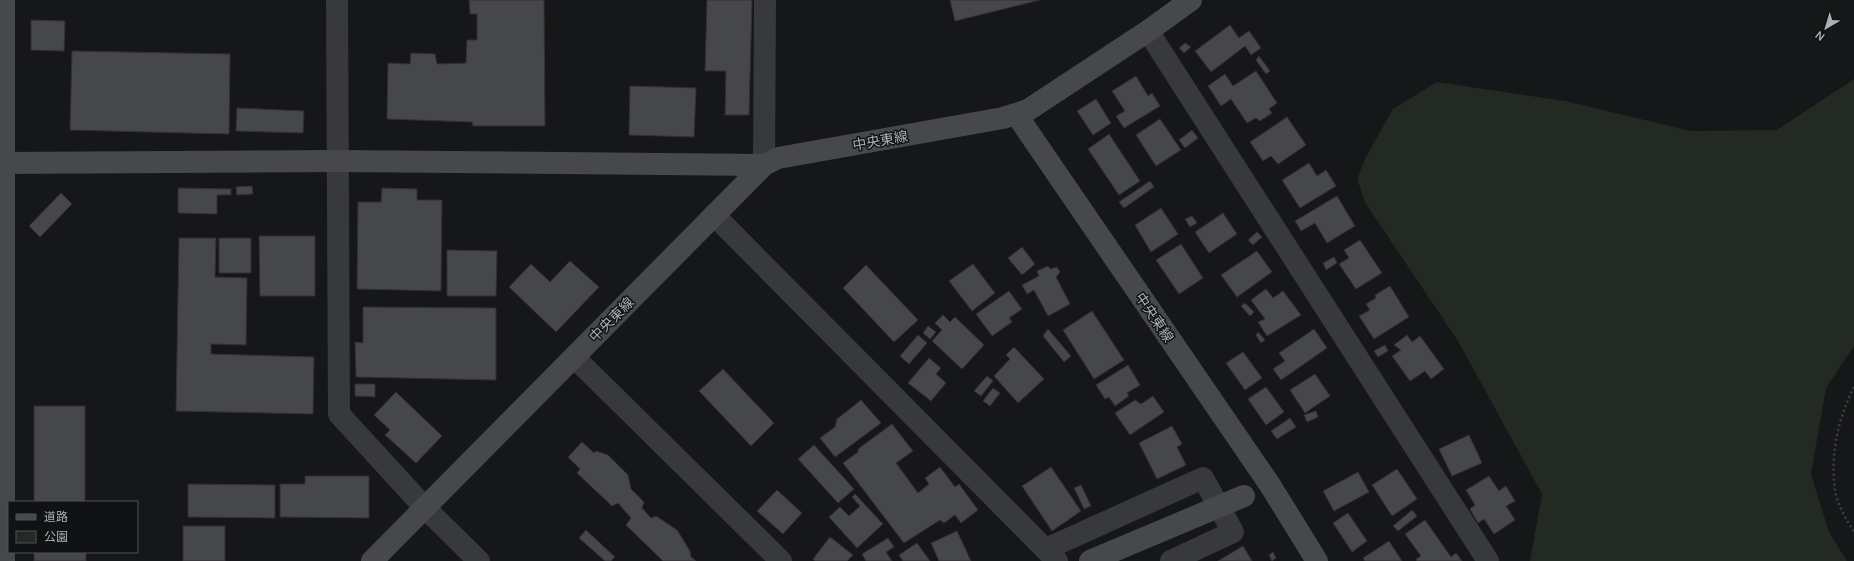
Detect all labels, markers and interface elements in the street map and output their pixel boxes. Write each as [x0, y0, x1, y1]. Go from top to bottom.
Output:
north arrow [1806, 8, 1846, 48]
text: N [1812, 28, 1827, 45]
street label: 中央東線 [851, 126, 909, 154]
street label: 中央東線 [1131, 288, 1179, 346]
street label: 中央東線 [584, 292, 638, 346]
legend [8, 501, 138, 553]
text: 道路 [44, 508, 68, 525]
text: 公園 [44, 528, 68, 545]

